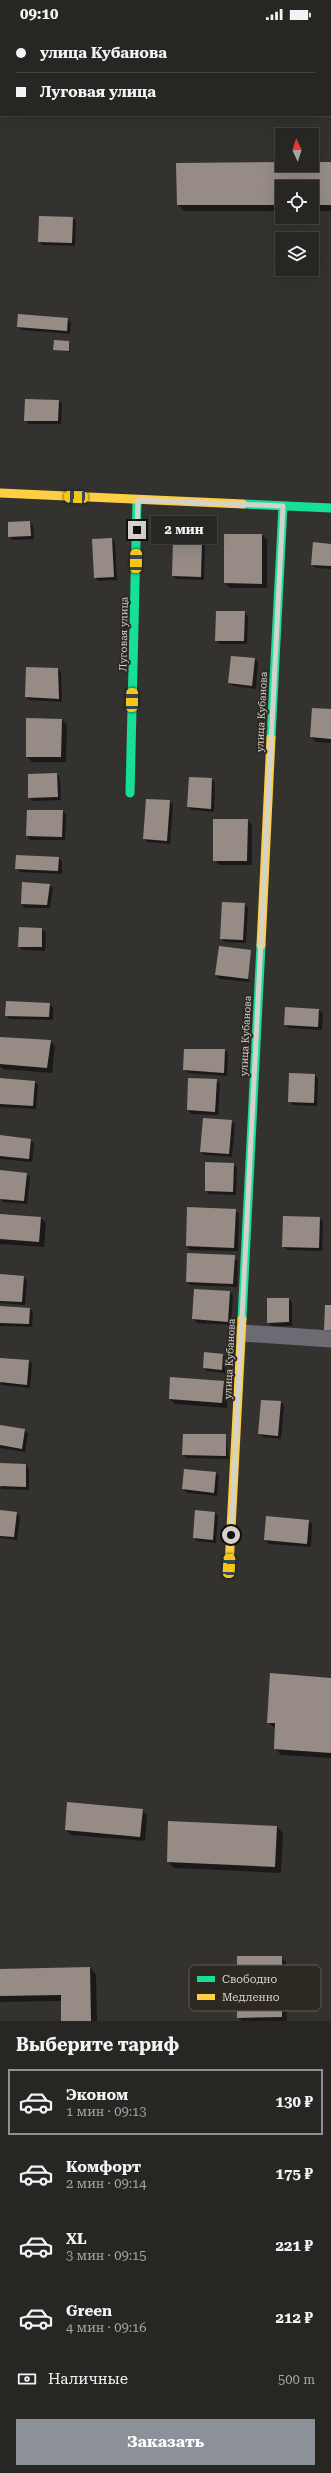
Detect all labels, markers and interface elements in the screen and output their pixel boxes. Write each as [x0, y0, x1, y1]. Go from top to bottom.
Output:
text: 09:10 [20, 5, 58, 23]
text: улица Кубанова [40, 44, 167, 62]
text: Луговая улица [40, 83, 156, 101]
north arrow [275, 128, 319, 172]
map controls [275, 128, 319, 276]
button: locate [275, 180, 319, 224]
button: layers [275, 232, 319, 276]
car [64, 490, 88, 504]
callout: 2 мин [151, 516, 217, 544]
route end [128, 521, 146, 539]
text: 2 мин [165, 522, 203, 537]
car [130, 549, 142, 573]
street label: Луговая улица [117, 596, 130, 671]
street label: улица Кубанова [254, 671, 269, 753]
car [126, 688, 138, 712]
street label: улица Кубанова [238, 995, 253, 1077]
street label: улица Кубанова [222, 1318, 237, 1400]
route start [222, 1526, 240, 1544]
car [222, 1554, 236, 1578]
legend [189, 1965, 321, 2011]
text: Свободно [222, 1973, 278, 1986]
text: Медленно [222, 1991, 280, 2004]
text: Выберите тариф [16, 2034, 179, 2055]
icon: car [18, 2084, 54, 2120]
text: Эконом [66, 2086, 128, 2104]
text: 130 ₽ [276, 2093, 313, 2111]
text: 1 мин · 09:13 [66, 2104, 147, 2119]
icon: car [18, 2156, 54, 2192]
text: Комфорт [66, 2158, 141, 2176]
text: 175 ₽ [276, 2165, 313, 2183]
text: 2 мин · 09:14 [66, 2176, 147, 2191]
icon: car [18, 2228, 54, 2264]
text: XL [66, 2230, 87, 2248]
text: 221 ₽ [276, 2237, 313, 2255]
text: 3 мин · 09:15 [66, 2248, 147, 2263]
icon: car [18, 2300, 54, 2336]
text: Green [66, 2302, 112, 2320]
text: 212 ₽ [276, 2309, 313, 2327]
text: 4 мин · 09:16 [66, 2320, 147, 2335]
icon: cash [16, 2368, 38, 2390]
text: Наличные [48, 2370, 128, 2388]
text: 500 m [278, 2372, 315, 2387]
button: Заказать [16, 2419, 315, 2465]

